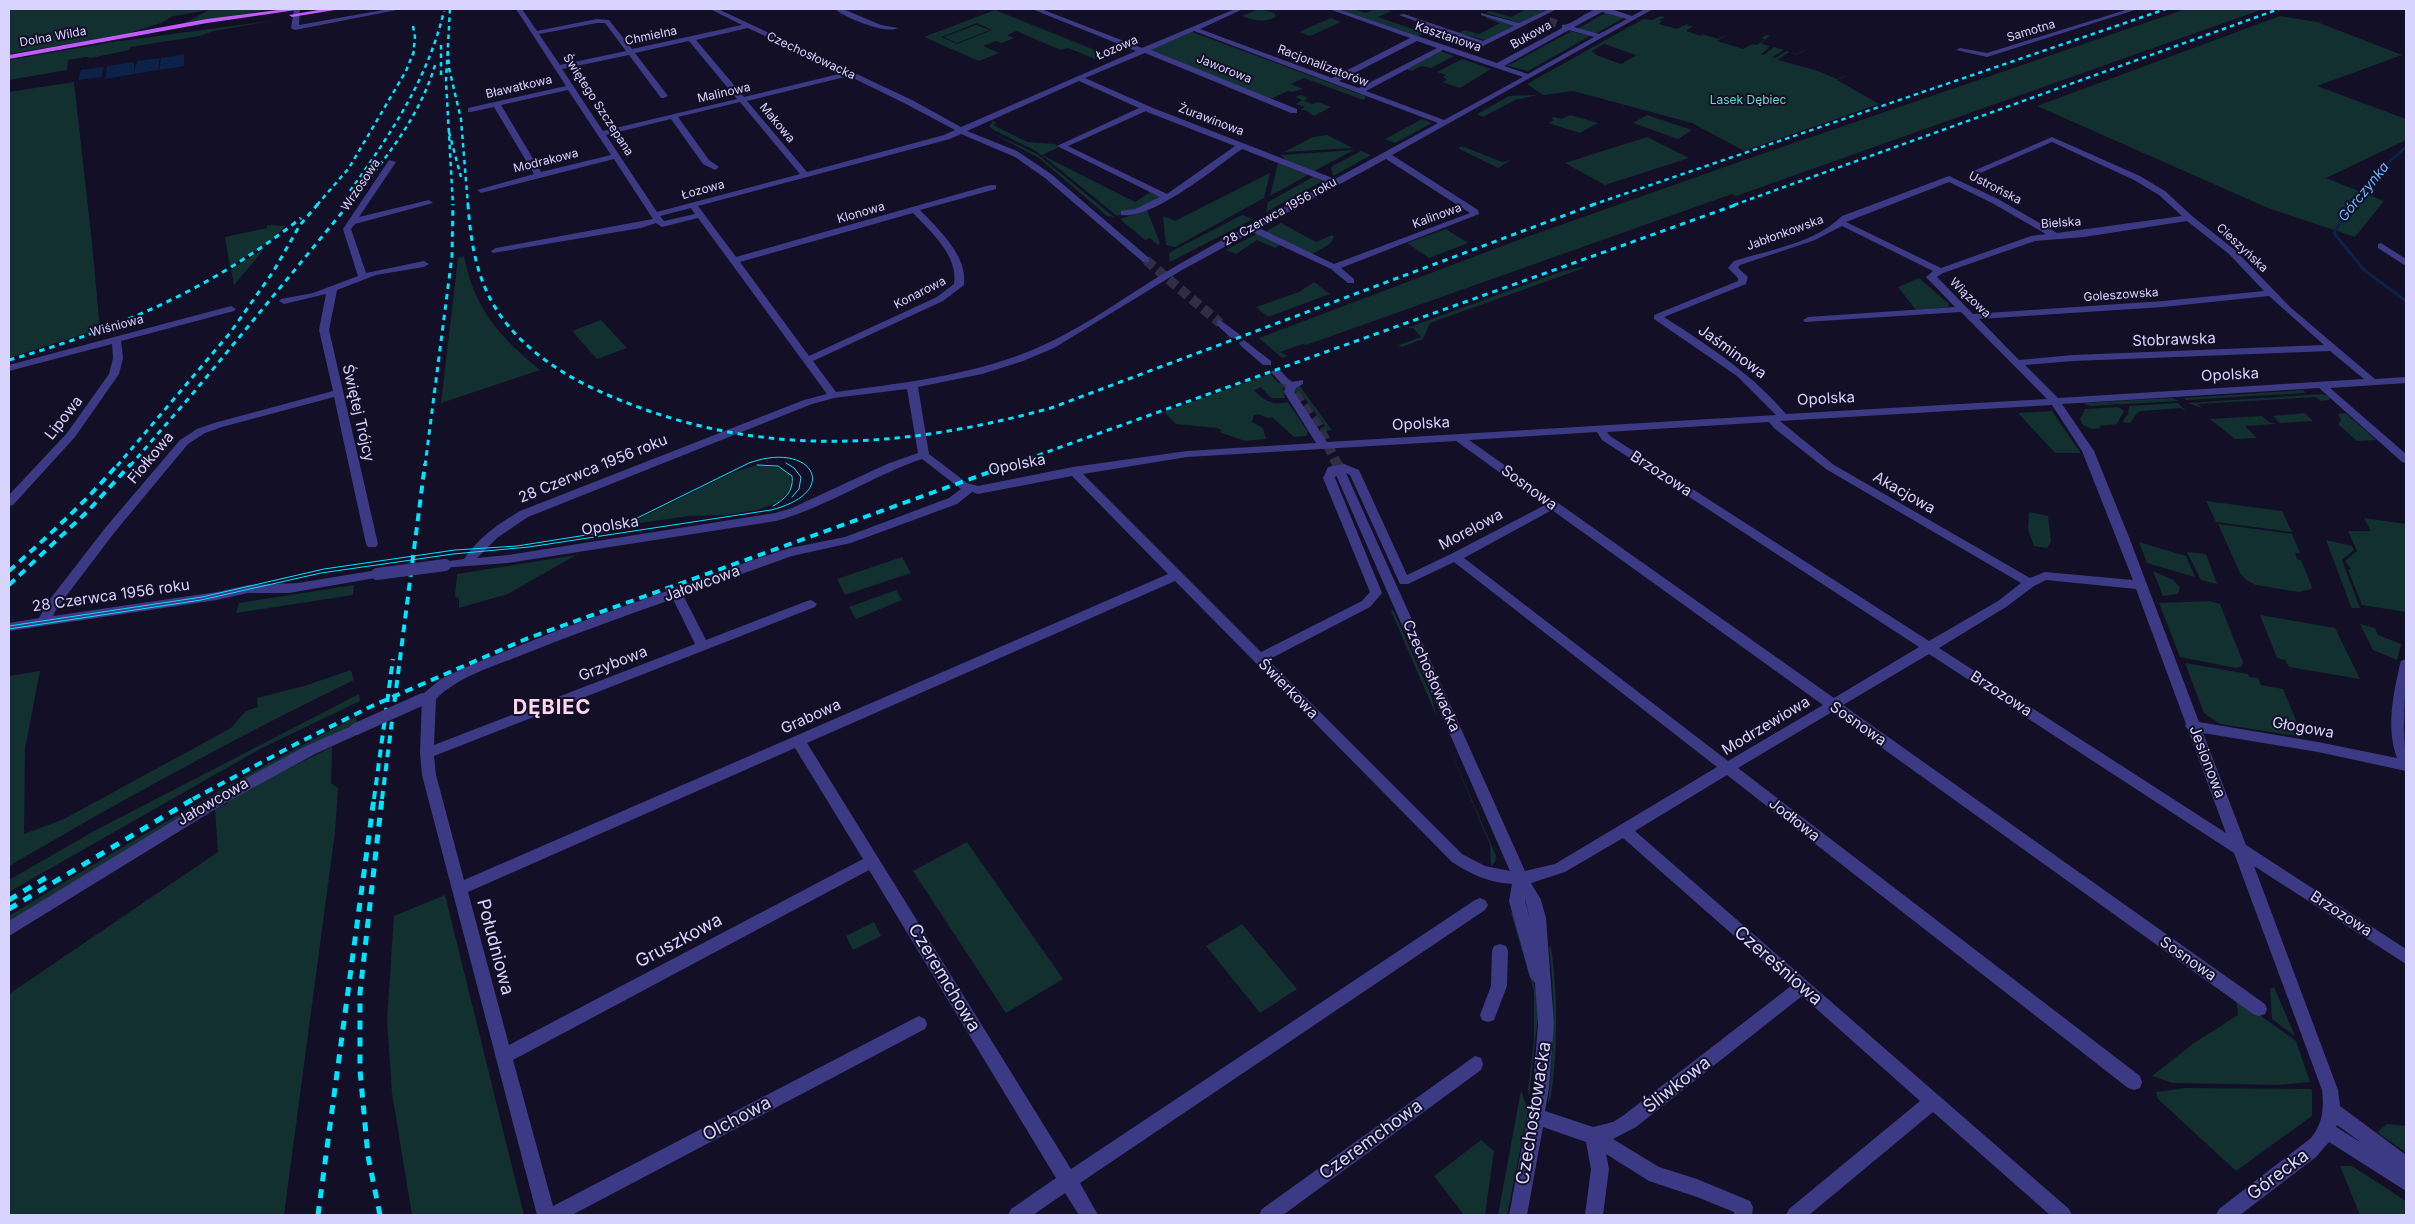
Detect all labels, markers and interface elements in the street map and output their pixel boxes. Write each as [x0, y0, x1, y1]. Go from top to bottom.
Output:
street label: Samotna [2005, 17, 2057, 45]
street label: Bukowa [1508, 18, 1554, 52]
street label: Kasztanowa [1413, 19, 1483, 55]
street label: Chmielna [624, 23, 678, 49]
street label: Dolna Wilda [18, 24, 88, 50]
street label: Czechosłowacka [764, 29, 858, 83]
street label: Łozowa [1094, 33, 1140, 63]
street label: Racjonalizatorów [1275, 42, 1371, 90]
street label: Świętego Szczepana [560, 51, 636, 159]
street label: Jaworowa [1194, 51, 1254, 87]
street label: Bławatkowa [484, 72, 554, 102]
street label: Malinowa [696, 80, 752, 106]
park label: Lasek Dębiec [1710, 93, 1786, 107]
street label: Makowa [756, 100, 798, 146]
street label: Żurawinowa [1176, 101, 1246, 139]
street label: Modrakowa [512, 146, 580, 176]
street label: Wrzosowa [338, 156, 384, 214]
water label: Górczynka [2335, 159, 2393, 225]
street label: Ustrońska [1966, 169, 2024, 207]
street label: 28 Czerwca 1956 roku [1221, 175, 1339, 249]
street label: Łozowa [680, 177, 726, 203]
street label: Klonowa [836, 199, 886, 227]
street label: Kalinowa [1410, 200, 1464, 232]
street label: Jabłonkowska [1745, 212, 1825, 254]
street label: Bielska [2040, 214, 2082, 232]
street label: Cieszyńska [2213, 221, 2271, 275]
street label: Konarowa [892, 274, 948, 312]
street label: Wiązowa [1946, 275, 1994, 321]
street label: Goleszowska [2083, 285, 2159, 305]
street label: Wiśniowa [89, 312, 145, 340]
street label: Jaśminowa [1694, 321, 1770, 383]
street label: Stobrawska [2132, 330, 2216, 350]
street label: Świętej Trójcy [338, 363, 378, 463]
street label: Opolska [2201, 364, 2259, 386]
street label: Opolska [1797, 388, 1855, 410]
street label: Lipowa [41, 392, 87, 444]
street label: Opolska [1392, 413, 1450, 435]
street label: Fiołkowa [124, 428, 178, 488]
street label: 28 Czerwca 1956 roku [516, 431, 670, 507]
street label: Brzozowa [1627, 447, 1695, 501]
street label: Opolska [987, 451, 1047, 479]
street label: Sosnowa [1497, 462, 1561, 514]
street label: Akacjowa [1870, 468, 1938, 518]
street label: Morelowa [1436, 506, 1506, 554]
street label: Opolska [580, 513, 640, 539]
street label: Jałowcowa [662, 562, 742, 606]
street label: 28 Czerwca 1956 roku [31, 576, 191, 616]
street label: Czechosłowacka [1398, 617, 1464, 735]
street label: Grzybowa [576, 643, 650, 685]
street label: Świerkowa [1254, 655, 1322, 723]
street label: Brzozowa [1967, 667, 2035, 721]
street label: Modrzewiowa [1719, 693, 1813, 759]
district label: DĘBIEC [512, 696, 592, 720]
street label: Grabowa [778, 696, 844, 738]
street label: Sosnowa [1826, 698, 1890, 750]
street label: Głogowa [2271, 714, 2335, 742]
street label: Jesionowa [2185, 723, 2229, 801]
street label: Jałowcowa [174, 774, 252, 830]
street label: Jodłowa [1765, 795, 1823, 845]
street label: Brzozowa [2307, 887, 2375, 941]
street label: Południowa [472, 897, 518, 997]
street label: Gruszkowa [632, 909, 726, 973]
street label: Czeremchowa [903, 920, 985, 1036]
street label: Czereśniowa [1729, 922, 1827, 1010]
street label: Sosnowa [2156, 933, 2220, 985]
street label: Czechosłowacka [1512, 1040, 1556, 1186]
street label: Śliwkowa [1639, 1052, 1715, 1118]
street label: Olchowa [699, 1092, 775, 1146]
street label: Czeremchowa [1315, 1095, 1427, 1185]
street label: Górecka [2243, 1145, 2313, 1205]

